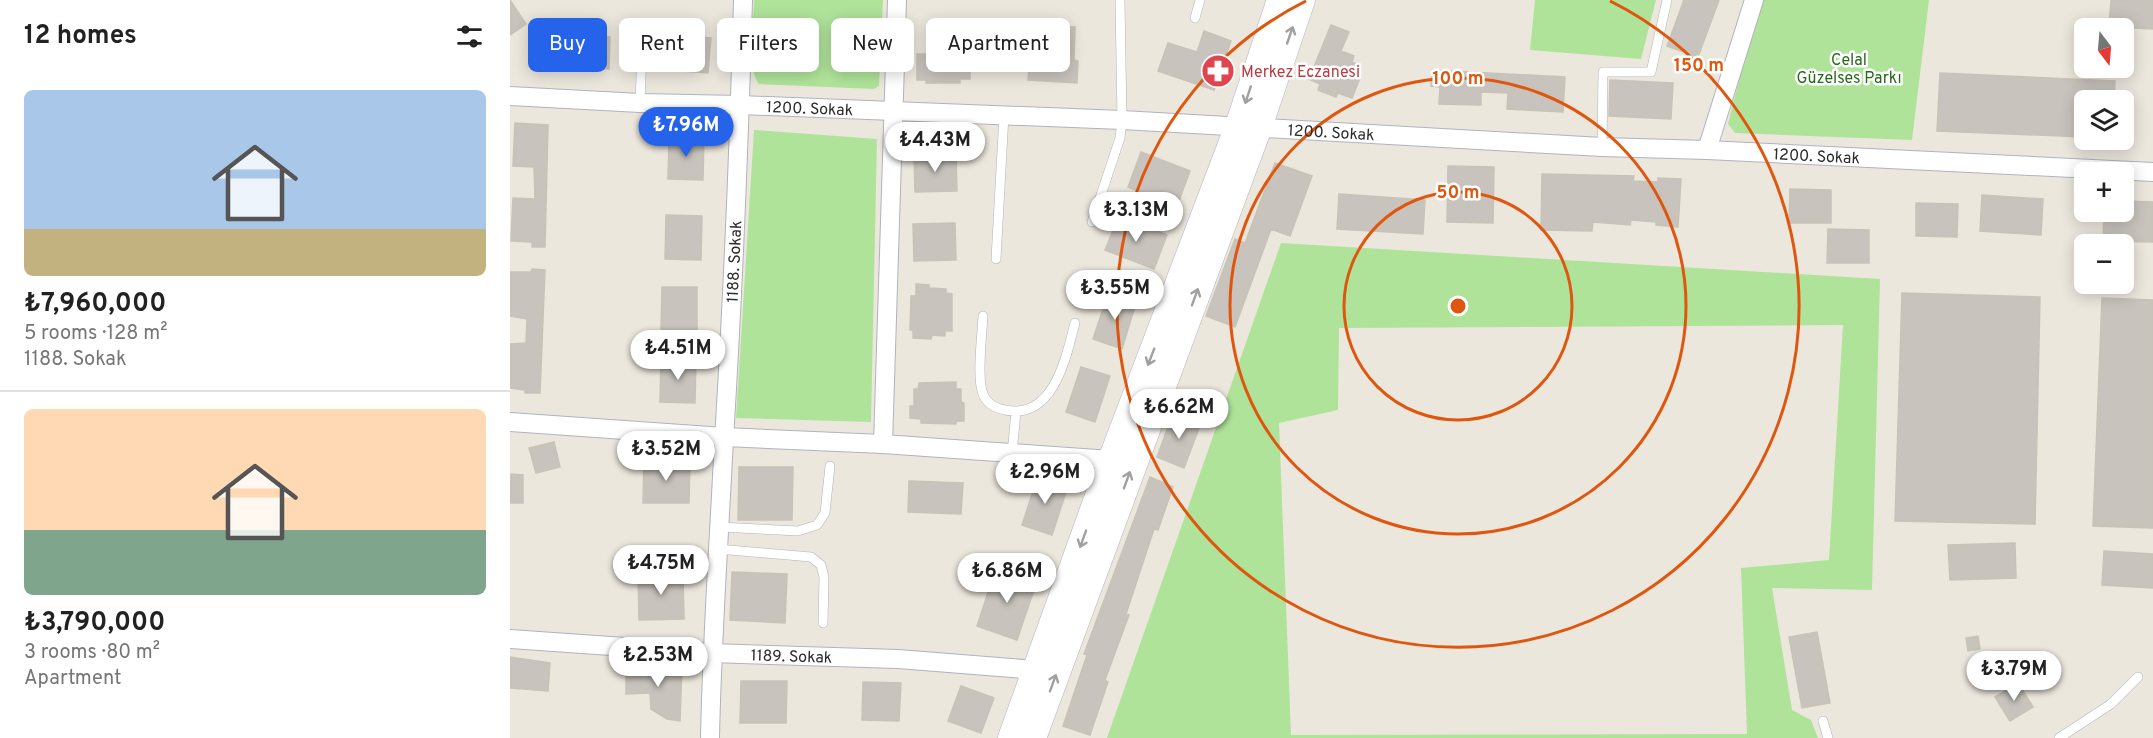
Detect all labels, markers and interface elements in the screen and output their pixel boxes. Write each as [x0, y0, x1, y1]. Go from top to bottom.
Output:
chip: Buy [528, 18, 607, 72]
chip: Rent [619, 18, 705, 72]
chip: Filters [717, 18, 819, 72]
chip: New [831, 18, 914, 72]
chip: Apartment [926, 18, 1070, 72]
north arrow [2074, 18, 2134, 78]
map controls [2074, 18, 2134, 294]
text: 12 homes [24, 20, 137, 53]
icon: filters [453, 20, 486, 53]
one-way arrow [1285, 26, 1296, 45]
park label: Celal Güzelses Parkı [1797, 51, 1902, 89]
pharmacy icon: Merkez Eczanesi [1200, 53, 1236, 89]
text: 150 m [1674, 55, 1724, 78]
place label: Merkez Eczanesi [1241, 63, 1360, 83]
text: 100 m [1432, 68, 1484, 91]
one-way arrow [1242, 85, 1253, 104]
button: layers [2074, 90, 2134, 150]
street label: 1200. Sokak [766, 98, 853, 121]
pin: ₺7.96M [637, 107, 735, 158]
text: ₺7.96M [653, 113, 719, 139]
street label: 1200. Sokak [1287, 121, 1375, 146]
pin: ₺4.43M [886, 122, 984, 173]
text: ₺4.43M [899, 128, 971, 154]
icon: home [201, 129, 309, 237]
street label: 1200. Sokak [1773, 145, 1860, 170]
button: + [2074, 162, 2134, 222]
text: 50 m [1436, 182, 1480, 205]
pin: ₺3.13M [1087, 192, 1185, 243]
text: ₺3.13M [1103, 198, 1169, 224]
street label: 1188. Sokak [724, 220, 747, 303]
button: − [2074, 234, 2134, 294]
pin: ₺3.55M [1066, 270, 1164, 321]
text: ₺3.55M [1080, 276, 1150, 302]
text: ₺7,960,000 [24, 288, 166, 321]
one-way arrow [1190, 288, 1201, 307]
centre of rings [1448, 296, 1468, 316]
text: 5 rooms · 128 m² [24, 321, 167, 347]
pin: ₺4.51M [629, 330, 727, 381]
text: ₺4.51M [644, 336, 712, 362]
text: 1188. Sokak [24, 347, 127, 373]
one-way arrow [1144, 347, 1155, 365]
pin: ₺6.62M [1130, 389, 1228, 440]
text: ₺6.62M [1144, 395, 1215, 421]
pin: ₺3.52M [617, 431, 715, 482]
text: ₺3.52M [631, 437, 701, 463]
icon: home [201, 448, 309, 556]
pin: ₺2.96M [996, 454, 1094, 505]
text: ₺2.96M [1010, 460, 1081, 486]
one-way arrow [1122, 471, 1133, 490]
one-way arrow [1076, 529, 1087, 548]
pin: ₺4.75M [612, 545, 710, 596]
text: ₺4.75M [627, 551, 695, 577]
pin: ₺6.86M [958, 553, 1056, 604]
text: ₺6.86M [971, 559, 1043, 585]
text: ₺3,790,000 [24, 607, 165, 640]
pin: ₺2.53M [609, 637, 707, 688]
text: 3 rooms · 80 m² [24, 640, 160, 666]
text: ₺2.53M [623, 643, 693, 669]
street label: 1189. Sokak [750, 646, 833, 669]
pin: ₺3.79M [1965, 651, 2063, 702]
text: ₺3.79M [1980, 657, 2048, 683]
text: Apartment [24, 666, 122, 692]
one-way arrow [1049, 674, 1060, 693]

